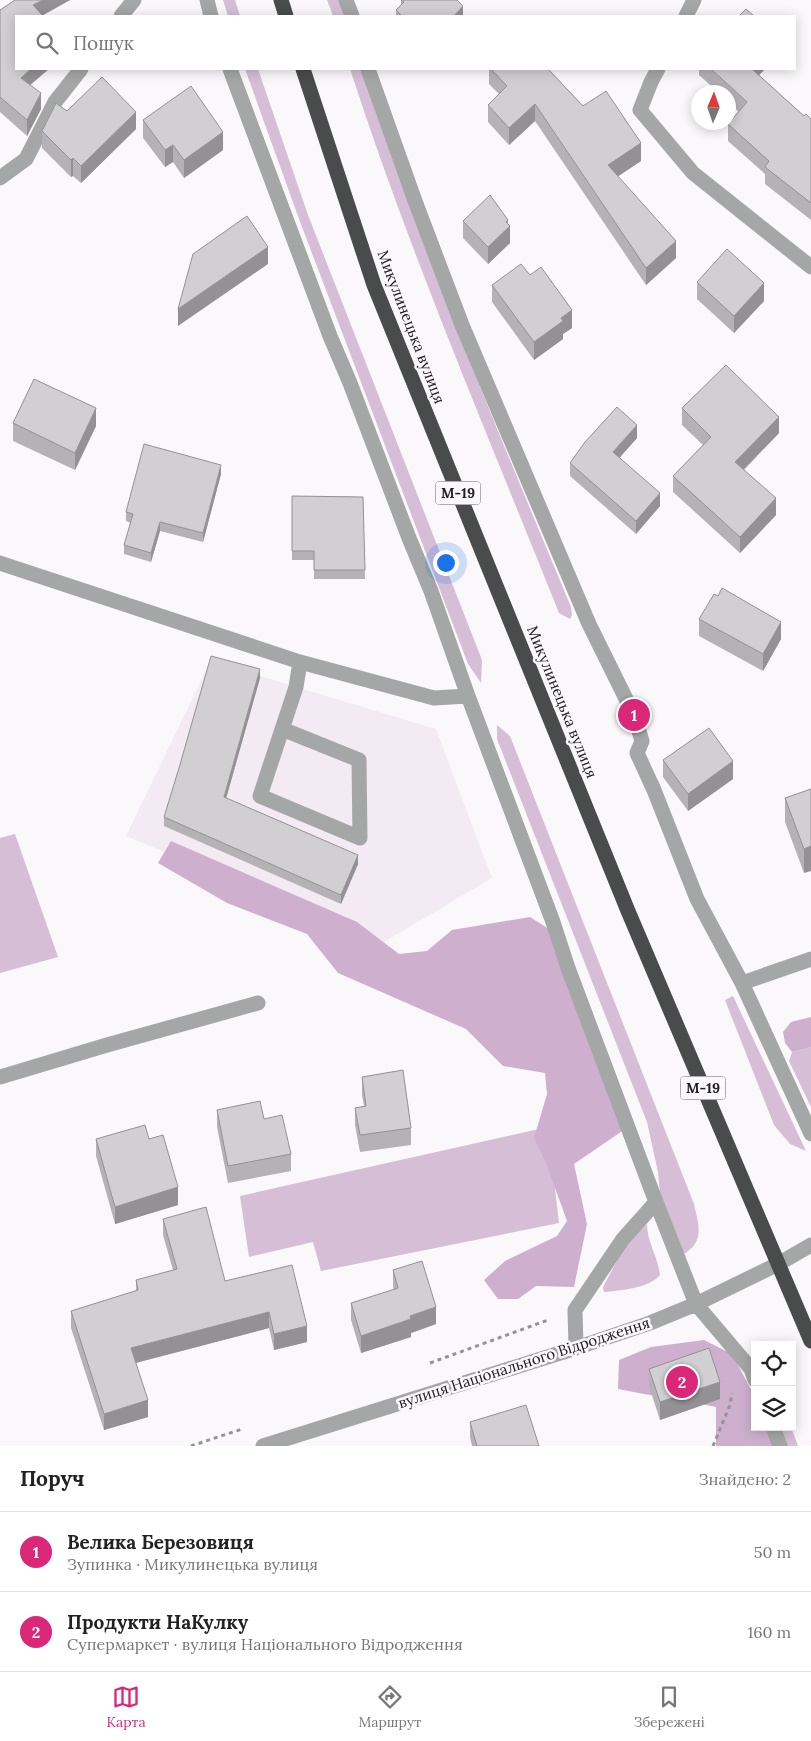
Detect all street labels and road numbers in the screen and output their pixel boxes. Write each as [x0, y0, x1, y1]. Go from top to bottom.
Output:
street label: Микулинецька вулиця [373, 247, 450, 406]
road number: М-19 [436, 482, 480, 504]
street label: Микулинецька вулиця [523, 623, 602, 781]
road number: М-19 [680, 1076, 726, 1100]
street label: вулиця Національного Відродження [396, 1313, 652, 1412]

